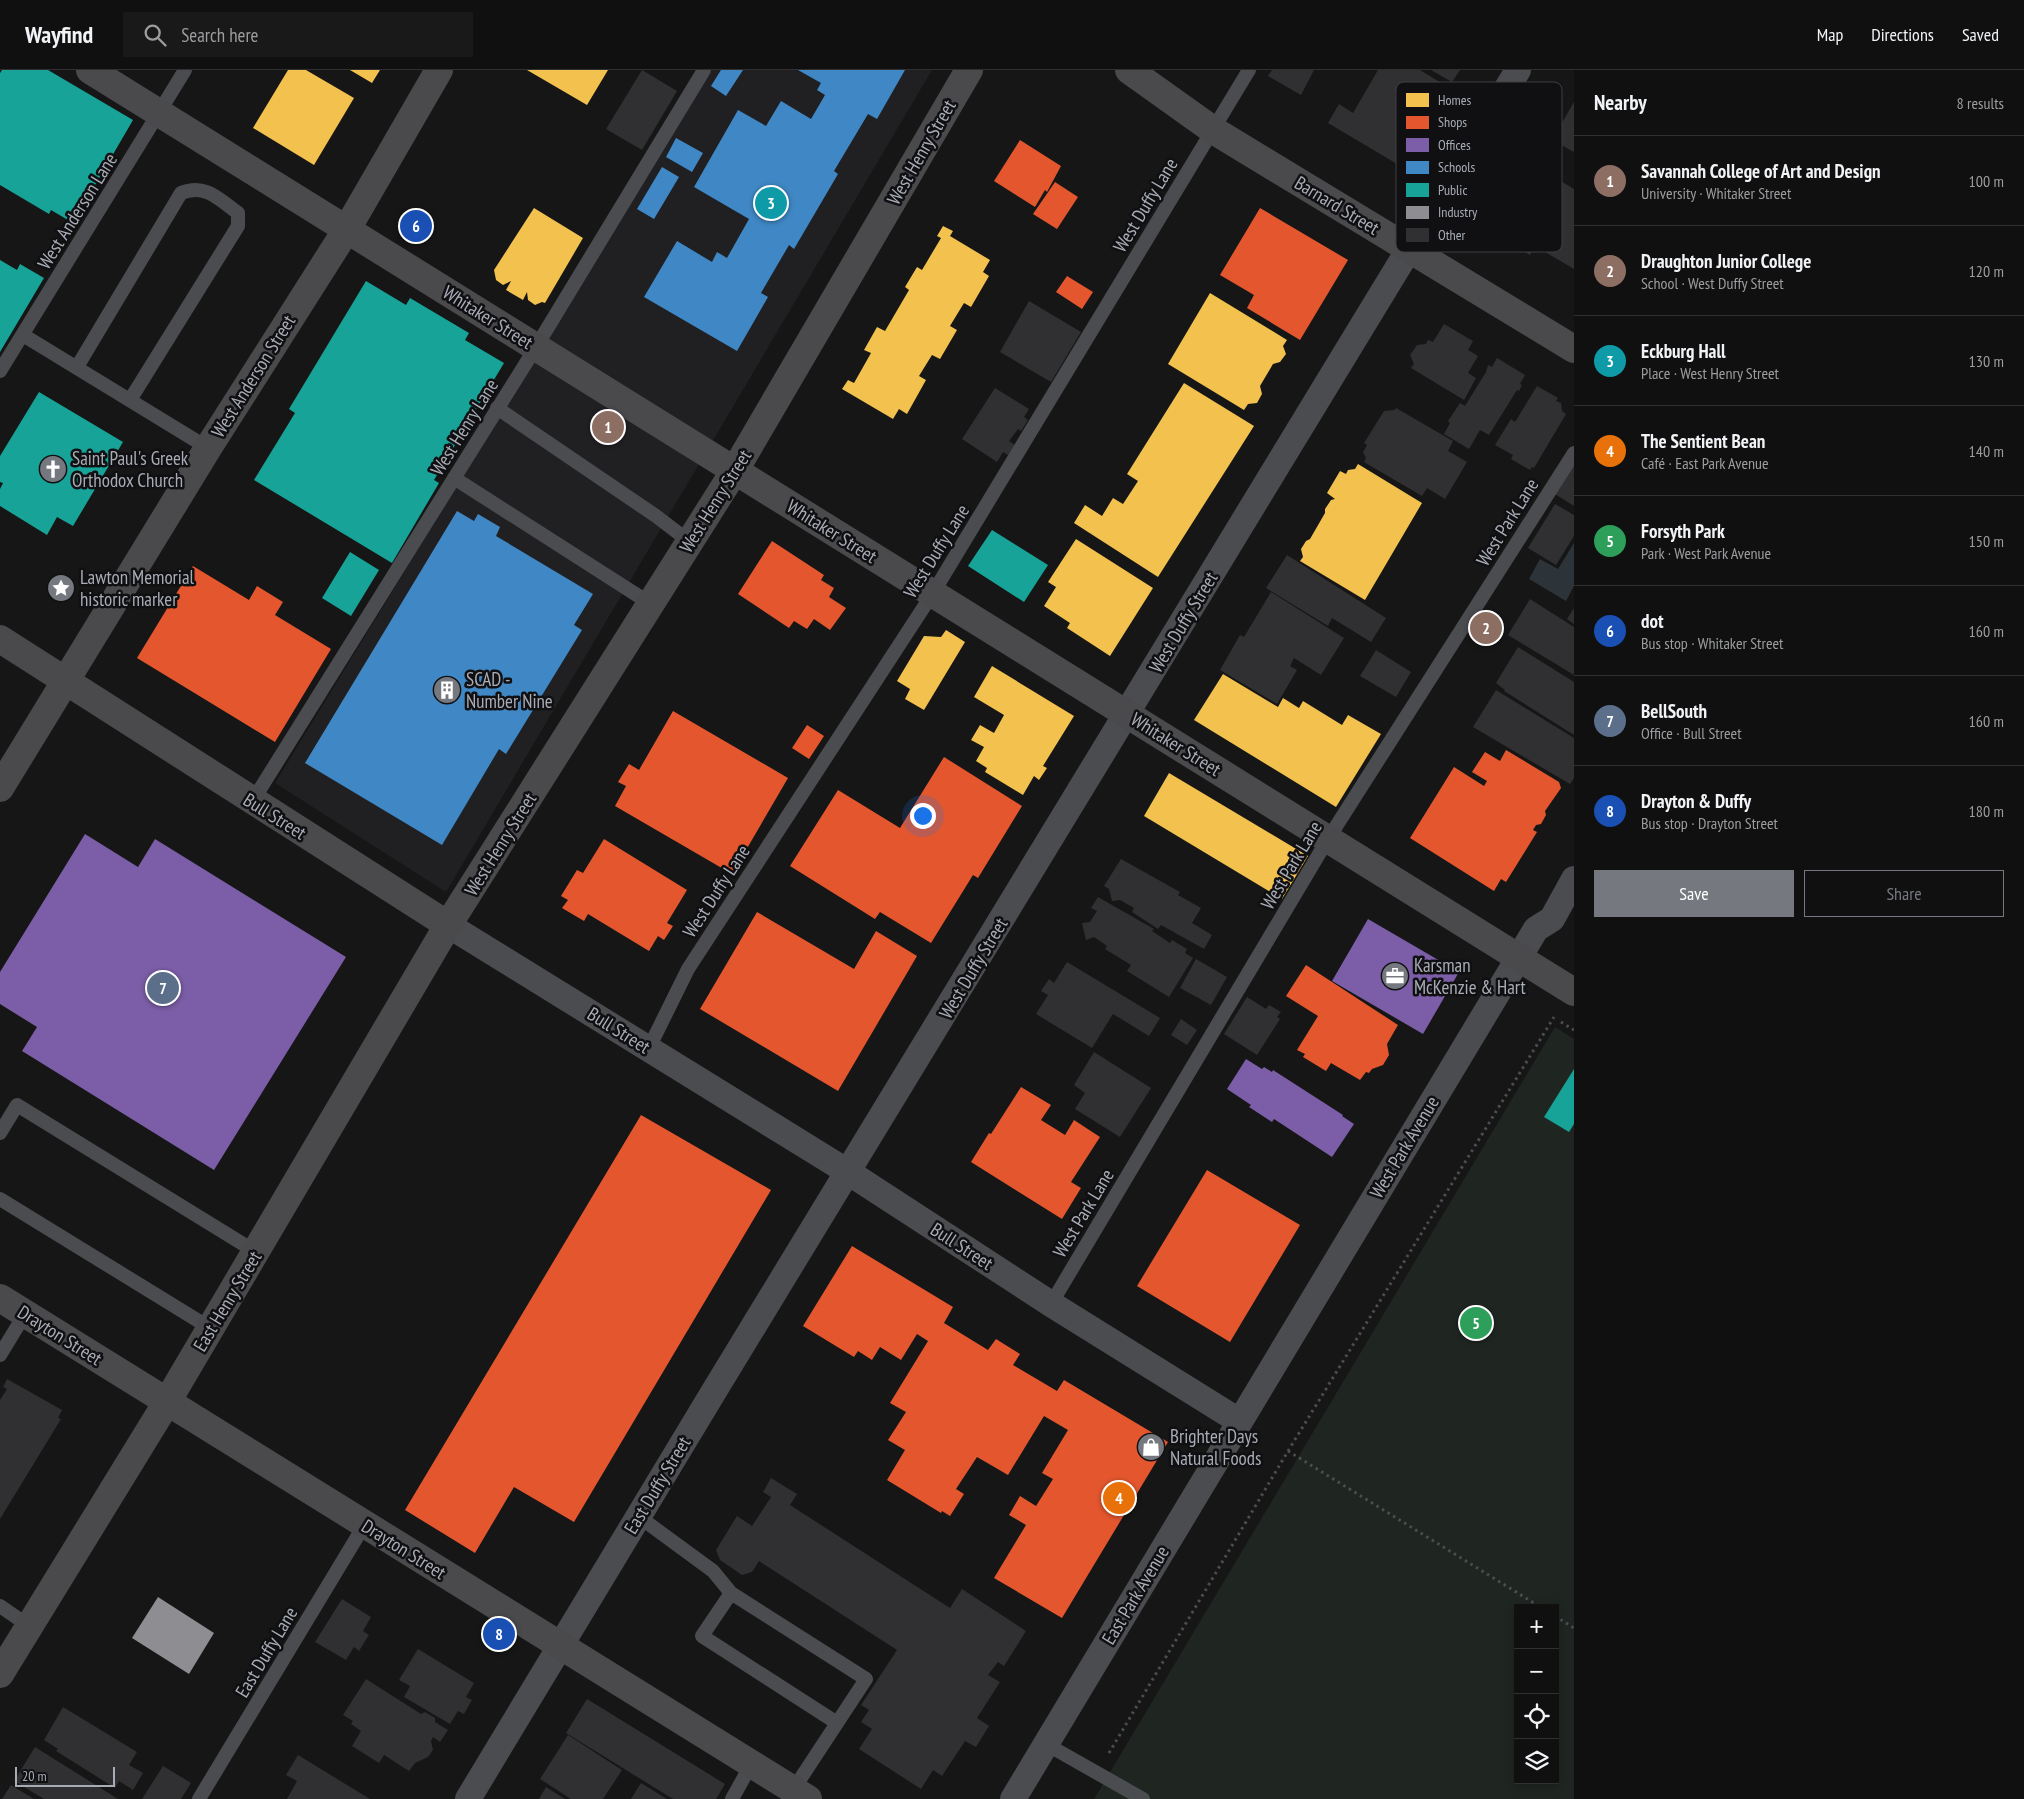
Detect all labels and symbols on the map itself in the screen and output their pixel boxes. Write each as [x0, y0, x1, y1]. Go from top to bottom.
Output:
legend [1396, 82, 1562, 252]
text: Homes [1438, 91, 1471, 109]
street label: West Henry Street [881, 95, 961, 209]
text: Shops [1438, 113, 1467, 131]
text: Offices [1438, 136, 1471, 154]
street label: West Anderson Lane [32, 148, 122, 273]
street label: West Duffy Lane [1108, 153, 1183, 256]
text: Schools [1438, 158, 1475, 176]
street label: Barnard Street [1290, 170, 1384, 240]
text: Public [1438, 181, 1467, 199]
pin: 3 [755, 184, 787, 222]
text: Industry [1438, 203, 1478, 221]
pin: 6 [400, 207, 432, 245]
text: Other [1438, 226, 1465, 244]
street label: Whitaker Street [439, 280, 538, 355]
street label: West Anderson Street [206, 310, 301, 442]
street label: West Henry Lane [425, 374, 503, 480]
pin: 1 [592, 408, 624, 446]
street label: West Henry Street [674, 444, 757, 557]
place label: Saint Paul's Greek Orthodox Church [72, 446, 189, 492]
church icon: Saint Paul's Greek Orthodox Church [38, 454, 68, 484]
street label: West Park Lane [1471, 474, 1543, 570]
street label: Whitaker Street [783, 494, 882, 569]
street label: West Duffy Lane [898, 500, 974, 602]
place label: Lawton Memorial historic marker [80, 565, 195, 611]
street label: West Duffy Street [1143, 566, 1223, 677]
place icon: Lawton Memorial historic marker [46, 573, 76, 603]
pin: 2 [1470, 609, 1502, 647]
place label: SCAD - Number Nine [466, 667, 553, 713]
building icon: SCAD - Number Nine [432, 675, 462, 705]
street label: Whitaker Street [1127, 707, 1226, 782]
street label: Bull Street [239, 787, 311, 845]
street label: West Henry Street [459, 787, 542, 900]
your location [910, 803, 936, 829]
street label: West Park Lane [1255, 816, 1327, 914]
street label: West Duffy Lane [677, 840, 755, 942]
street label: West Duffy Street [933, 912, 1013, 1023]
place label: Karsman McKenzie & Hart [1414, 953, 1526, 999]
office icon: Karsman McKenzie & Hart [1380, 961, 1410, 991]
pin: 7 [147, 969, 179, 1007]
street label: Bull Street [583, 1001, 655, 1059]
street label: West Park Avenue [1364, 1091, 1444, 1202]
street label: West Park Lane [1047, 1164, 1119, 1262]
street label: Bull Street [926, 1217, 998, 1275]
street label: East Henry Street [188, 1246, 267, 1356]
street label: Drayton Street [13, 1300, 107, 1371]
pin: 5 [1460, 1304, 1492, 1342]
place label: Brighter Days Natural Foods [1170, 1424, 1261, 1470]
street label: East Duffy Street [619, 1431, 696, 1538]
shop icon: Brighter Days Natural Foods [1136, 1432, 1166, 1462]
pin: 4 [1103, 1479, 1135, 1517]
street label: Drayton Street [357, 1514, 451, 1585]
street label: East Park Avenue [1096, 1541, 1174, 1649]
street label: East Duffy Lane [230, 1602, 302, 1702]
pin: 8 [483, 1615, 515, 1653]
scale bar [15, 1764, 115, 1787]

